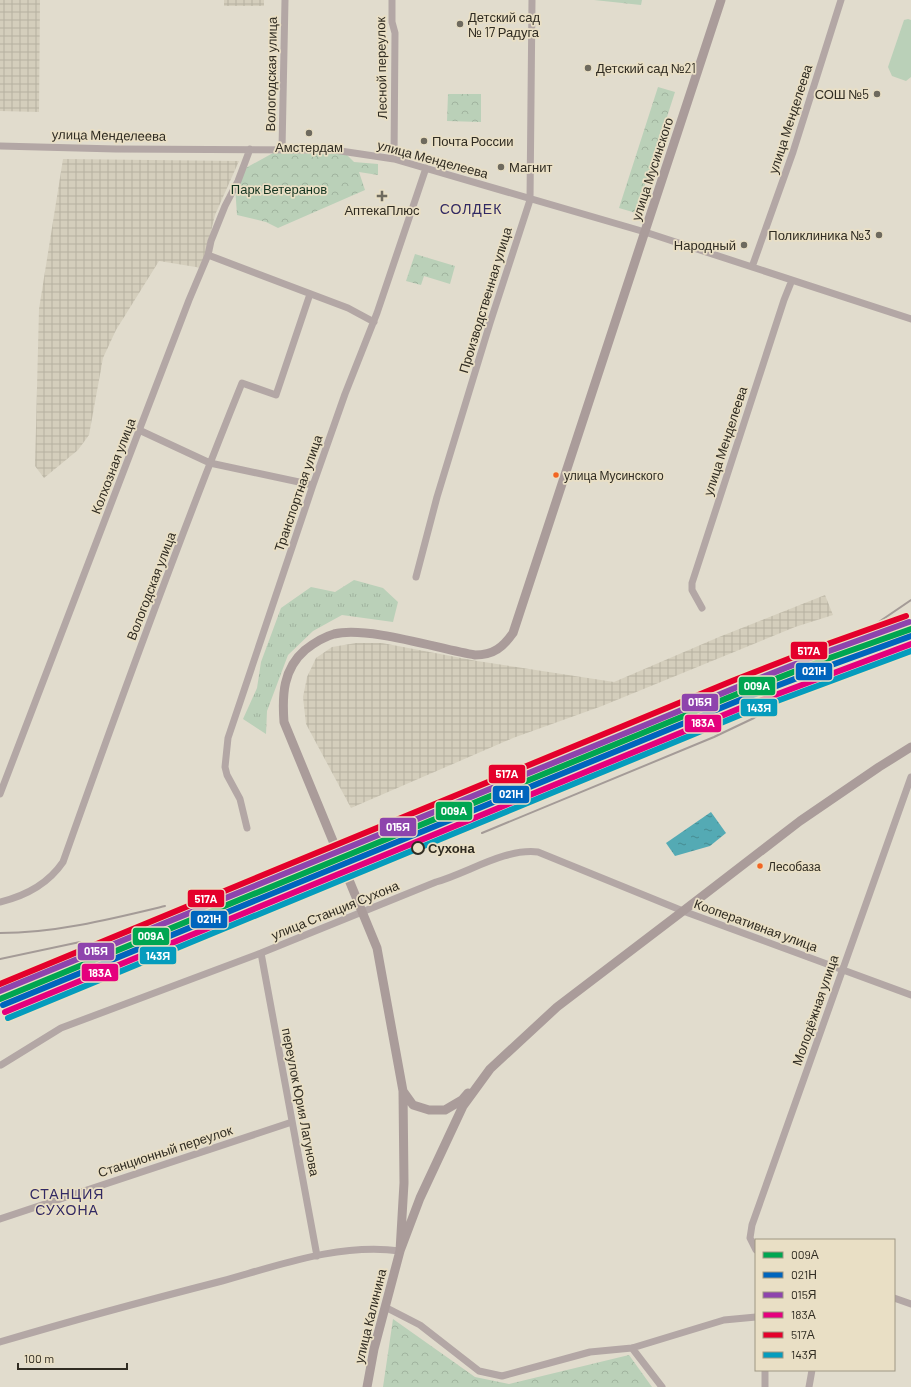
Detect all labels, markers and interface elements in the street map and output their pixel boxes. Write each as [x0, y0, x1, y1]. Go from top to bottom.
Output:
place label: Детский сад № 17 Радуга [468, 9, 540, 40]
street label: Вологодская улица [262, 16, 280, 131]
street label: Лесной переулок [372, 17, 390, 119]
marker: Детский сад № 17 Радуга [455, 19, 465, 29]
place label: Детский сад №21 [596, 60, 696, 76]
street label: улица Менделеева [765, 62, 815, 176]
marker: Детский сад №21 [583, 63, 593, 73]
place label: СОШ №5 [815, 86, 869, 102]
marker: СОШ №5 [872, 89, 882, 99]
street label: улица Мусинского [628, 115, 676, 223]
street label: улица Менделеева [52, 126, 167, 144]
marker: Амстердам [304, 128, 314, 138]
place label: Почта России [432, 133, 514, 149]
street label: улица Менделеева [376, 136, 491, 182]
marker: Почта России [419, 136, 429, 146]
place label: Амстердам [275, 139, 343, 155]
place label: Магнит [509, 159, 552, 175]
marker: Магнит [496, 162, 506, 172]
park label: Парк Ветеранов [231, 181, 327, 197]
marker: АптекаПлюс [377, 191, 387, 201]
district label: СОЛДЕК [440, 200, 502, 217]
place label: АптекаПлюс [344, 202, 420, 218]
street label: Производственная улица [455, 224, 515, 375]
place label: Поликлиника №3 [768, 227, 871, 243]
marker: Поликлиника №3 [874, 230, 884, 240]
place label: Народный [674, 237, 736, 253]
marker: Народный [739, 240, 749, 250]
street label: улица Менделеева [700, 384, 750, 498]
street label: Колхозная улица [87, 415, 139, 516]
street label: Транспортная улица [271, 432, 326, 553]
place label: улица Мусинского [564, 468, 664, 483]
marker: улица Мусинского [551, 470, 561, 480]
street label: Вологодская улица [123, 529, 179, 642]
line badge: 517А [790, 641, 828, 660]
text: 517А [797, 644, 821, 657]
line badge: 021Н [795, 662, 833, 681]
text: 021Н [802, 664, 826, 677]
line badge: 009А [738, 676, 776, 696]
text: 009А [744, 679, 770, 692]
line badge: 015Я [681, 693, 719, 712]
text: 015Я [688, 695, 712, 708]
line badge: 143Я [740, 698, 778, 717]
text: 143Я [747, 701, 771, 714]
line badge: 183А [684, 714, 722, 733]
text: 183А [691, 716, 715, 729]
line badge: 517А [488, 764, 526, 784]
text: 517А [495, 767, 519, 780]
line badge: 021Н [492, 785, 530, 804]
text: 021Н [499, 787, 523, 800]
line badge: 009А [435, 801, 473, 821]
text: 009А [441, 804, 467, 817]
line badge: 015Я [379, 817, 417, 837]
text: 015Я [386, 820, 410, 833]
place label: Сухона [428, 840, 475, 856]
marker: Сухона [411, 841, 425, 855]
place label: Лесобаза [768, 859, 821, 873]
marker: Лесобаза [755, 861, 765, 871]
street label: улица Станция Сухона [269, 877, 402, 943]
line badge: 517А [187, 889, 225, 908]
text: 517А [194, 892, 218, 905]
street label: Кооперативная улица [692, 895, 821, 955]
line badge: 021Н [190, 910, 228, 929]
text: 021Н [197, 912, 221, 925]
line badge: 009А [132, 927, 170, 946]
text: 009А [138, 929, 164, 942]
line badge: 015Я [77, 942, 115, 961]
text: 015Я [84, 944, 108, 957]
line badge: 143Я [139, 946, 177, 965]
text: 143Я [146, 949, 170, 962]
street label: Молодёжная улица [789, 952, 842, 1067]
line badge: 183А [81, 963, 119, 982]
text: 183А [88, 966, 112, 979]
street label: переулок Юрия Лагунова [279, 1026, 323, 1178]
street label: Станционный переулок [96, 1122, 235, 1180]
district label: СТАНЦИЯ СУХОНА [30, 1185, 104, 1218]
legend [755, 1239, 895, 1371]
text: 009А [791, 1247, 819, 1261]
street label: улица Калинина [351, 1266, 390, 1365]
text: 021Н [791, 1267, 817, 1281]
text: 015Я [791, 1287, 816, 1301]
text: 183А [791, 1307, 816, 1321]
text: 517А [791, 1327, 815, 1341]
scale bar [18, 1345, 127, 1371]
text: 143Я [791, 1347, 817, 1361]
text: 100 m [24, 1351, 54, 1365]

